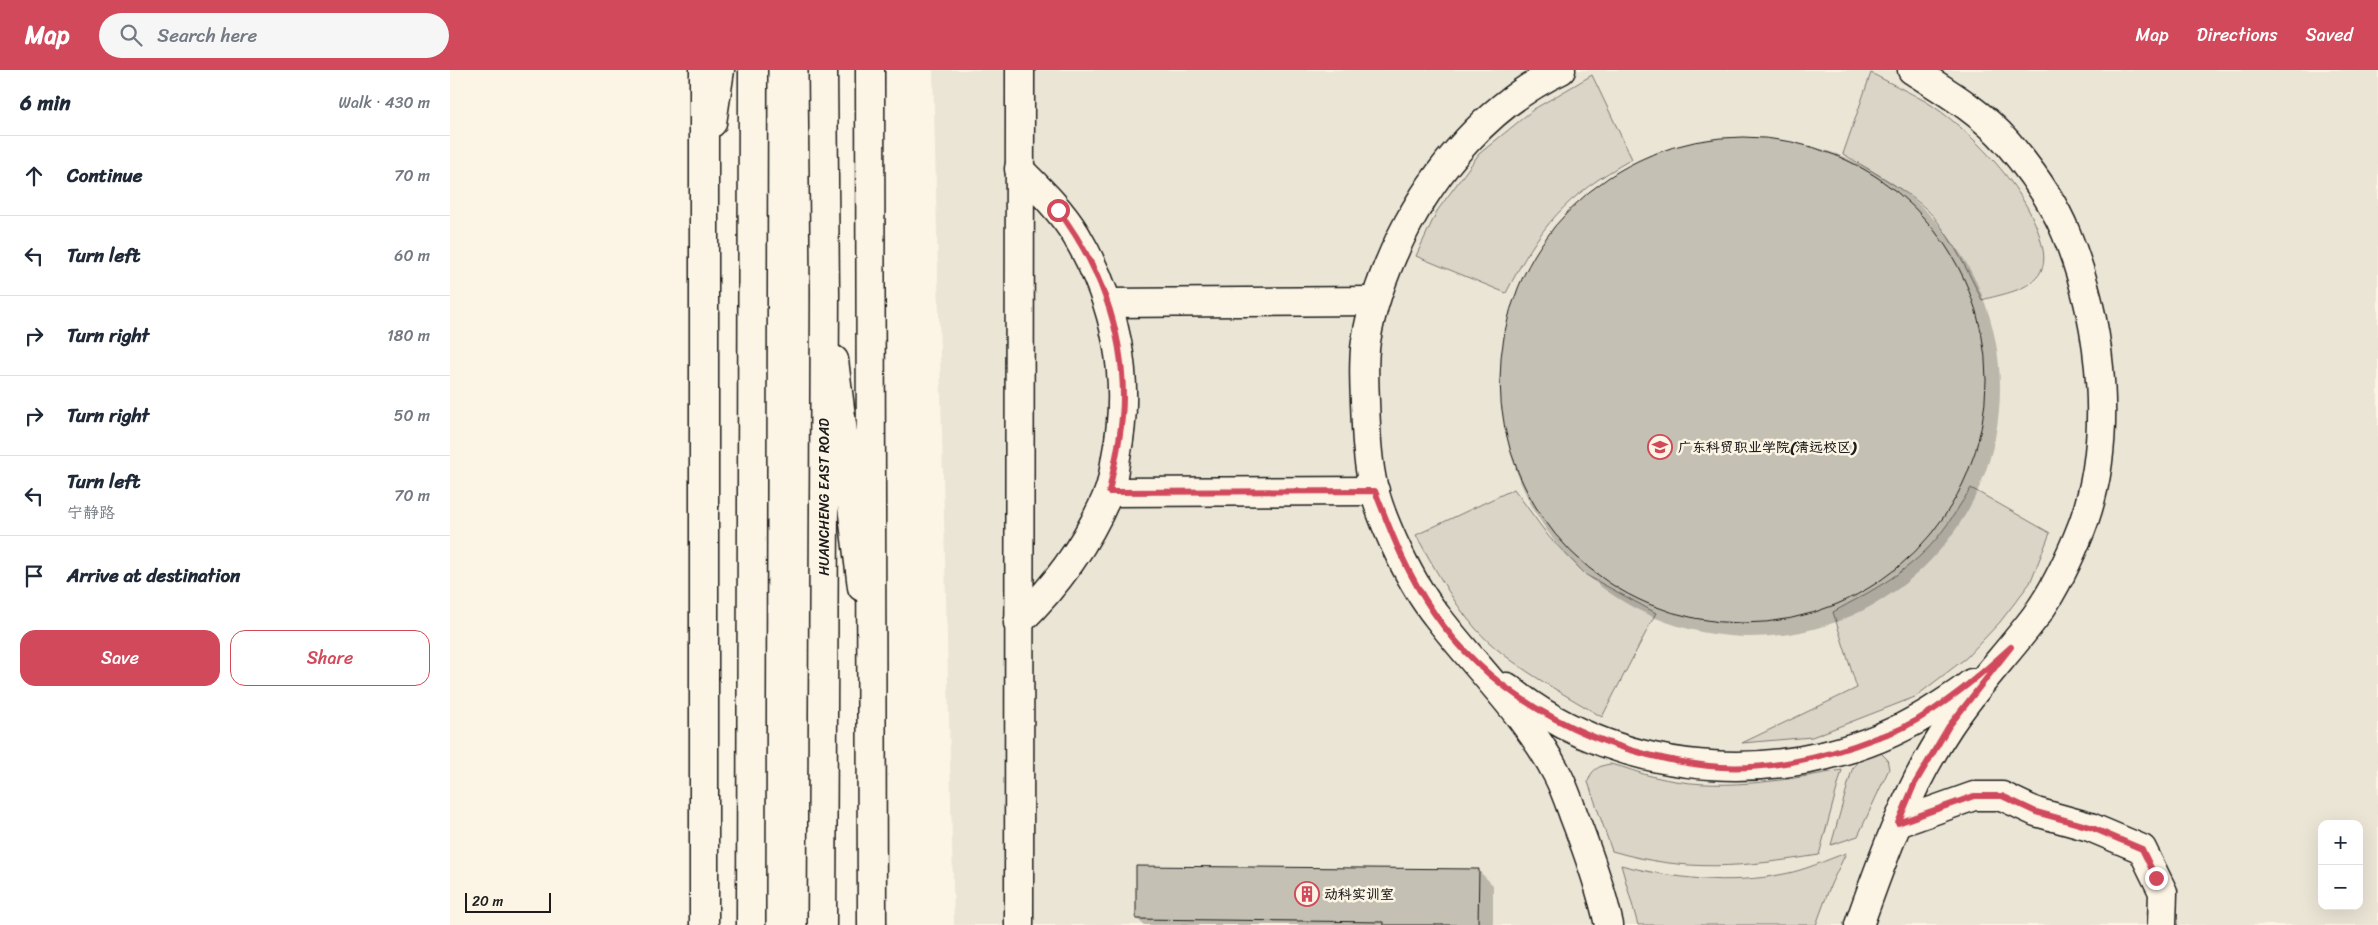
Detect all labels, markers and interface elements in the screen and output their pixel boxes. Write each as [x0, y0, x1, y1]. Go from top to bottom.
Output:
search box [99, 13, 449, 58]
text: Map [25, 14, 69, 56]
text: Search here [157, 19, 257, 52]
text: Map [2136, 19, 2169, 51]
text: Directions [2197, 19, 2278, 51]
text: Saved [2306, 19, 2353, 51]
icon: search [117, 21, 145, 49]
text: 6 min [20, 84, 71, 122]
text: Walk · 430 m [339, 88, 430, 117]
text: Continue [67, 159, 143, 192]
text: 70 m [394, 161, 430, 190]
icon: ahead [20, 162, 48, 190]
route start [1047, 199, 1070, 222]
text: Turn left [67, 239, 140, 272]
text: 60 m [394, 241, 430, 270]
icon: left [20, 242, 48, 270]
text: Turn right [67, 319, 149, 352]
text: 180 m [387, 321, 430, 350]
icon: right [20, 322, 48, 350]
text: Turn right [67, 399, 149, 432]
text: 50 m [394, 401, 430, 430]
icon: right [20, 402, 48, 430]
street label: HUANCHENG EAST ROAD [812, 418, 837, 576]
school or university icon: 广东科贸职业学院(清远校区) [1647, 434, 1673, 460]
place label: 广东科贸职业学院(清远校区) [1678, 435, 1857, 460]
text: Turn left [67, 465, 140, 498]
text: 70 m [394, 481, 430, 510]
icon: left [20, 482, 48, 510]
text: 宁静路 [67, 498, 115, 527]
text: Arrive at destination [67, 559, 240, 592]
icon: arrive [20, 562, 48, 590]
button: Save [20, 630, 220, 686]
button: Share [230, 630, 430, 686]
map controls [2318, 820, 2363, 910]
button: + [2318, 820, 2363, 865]
button: − [2318, 865, 2363, 910]
route end [2145, 867, 2168, 890]
building icon: 动科实训室 [1294, 881, 1320, 907]
place label: 动科实训室 [1324, 882, 1394, 907]
text: 20 m [472, 889, 503, 914]
scale bar [465, 890, 551, 913]

